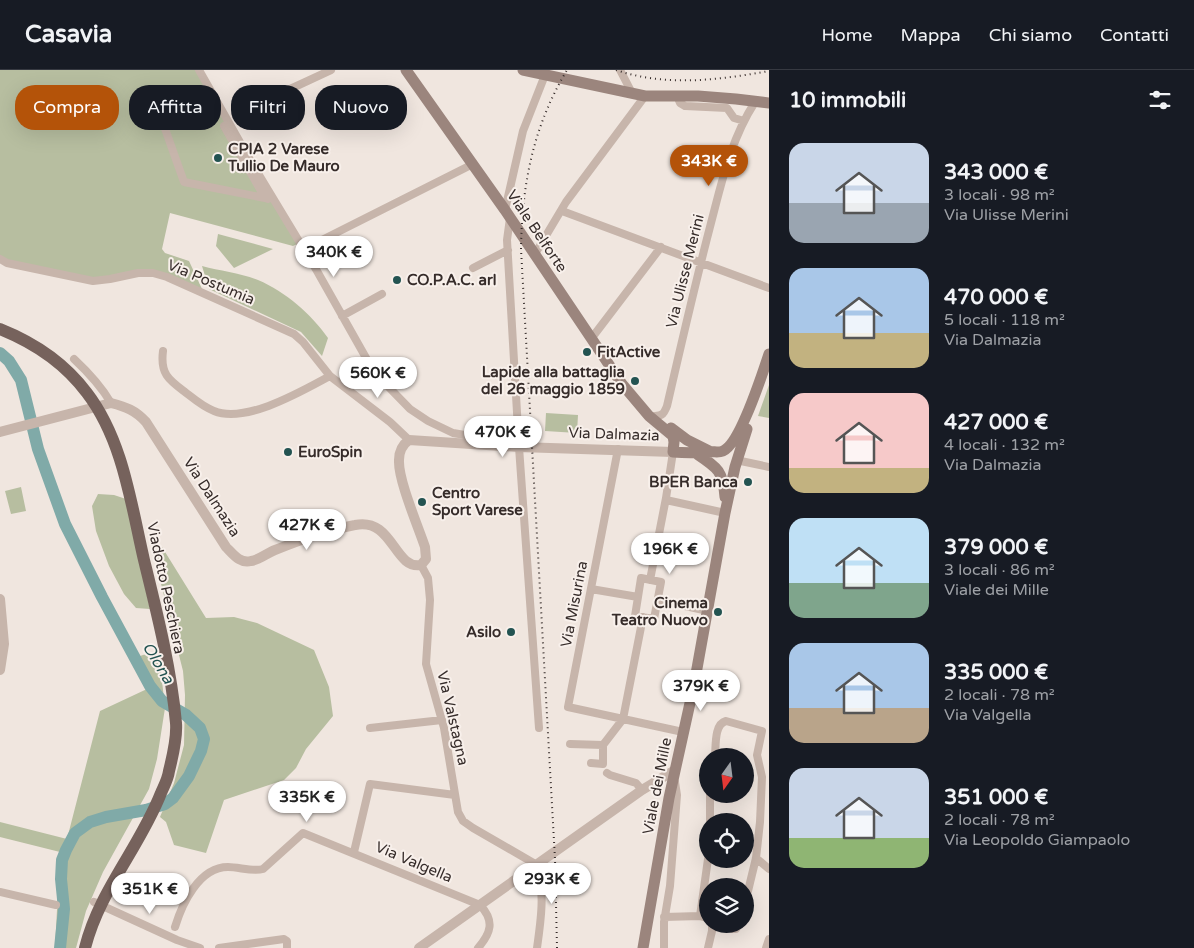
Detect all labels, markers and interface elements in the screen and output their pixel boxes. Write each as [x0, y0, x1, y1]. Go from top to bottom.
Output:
text: Casavia [25, 20, 112, 49]
text: Home [821, 24, 872, 46]
text: Mappa [900, 24, 961, 46]
text: Chi siamo [989, 24, 1072, 46]
text: Contatti [1100, 24, 1169, 46]
chip: Compra [15, 85, 119, 130]
chip: Affitta [129, 85, 221, 130]
chip: Filtri [231, 85, 305, 130]
chip: Nuovo [315, 85, 407, 130]
icon: filters [1146, 86, 1174, 114]
text: 10 immobili [789, 88, 906, 113]
place label: CPIA 2 Varese Tullio De Mauro [227, 140, 340, 175]
pin: 343K € [668, 144, 750, 187]
text: 343K € [681, 151, 737, 171]
marker: CPIA 2 Varese Tullio De Mauro [212, 152, 224, 164]
text: 343 000 € [944, 160, 1048, 185]
icon: home [829, 163, 889, 223]
text: 3 locali · 98 m² [944, 185, 1055, 205]
street label: Viale Belforte [503, 186, 571, 276]
text: Via Ulisse Merini [944, 205, 1069, 225]
street label: Via Ulisse Merini [662, 212, 708, 330]
pin: 340K € [293, 236, 375, 278]
text: 340K € [306, 242, 362, 262]
street label: Via Postumia [165, 255, 257, 309]
place label: CO.P.A.C. arl [407, 271, 497, 289]
marker: CO.P.A.C. arl [391, 274, 403, 286]
text: 470 000 € [944, 285, 1048, 310]
icon: home [829, 288, 889, 348]
text: 5 locali · 118 m² [944, 310, 1065, 330]
text: Via Dalmazia [944, 330, 1042, 350]
place label: FitActive [597, 343, 661, 361]
marker: FitActive [581, 346, 593, 358]
pin: 560K € [337, 356, 419, 399]
text: 560K € [350, 363, 406, 383]
place label: Lapide alla battaglia del 26 maggio 1859 [481, 363, 625, 399]
marker: Lapide alla battaglia del 26 maggio 1859 [629, 375, 641, 387]
text: 427 000 € [944, 410, 1048, 435]
icon: home [829, 413, 889, 473]
pin: 470K € [462, 416, 544, 458]
text: 470K € [475, 422, 531, 442]
street label: Via Dalmazia [568, 423, 660, 445]
text: 4 locali · 132 m² [944, 435, 1065, 455]
place label: EuroSpin [298, 443, 362, 462]
marker: EuroSpin [282, 446, 294, 458]
street label: Via Dalmazia [180, 454, 244, 540]
text: Via Dalmazia [944, 455, 1042, 475]
place label: BPER Banca [649, 473, 738, 491]
marker: BPER Banca [742, 476, 754, 488]
place label: Centro Sport Varese [432, 484, 523, 520]
marker: Centro Sport Varese [416, 496, 428, 508]
pin: 427K € [266, 508, 348, 551]
text: 427K € [279, 515, 335, 535]
street label: Viadotto Peschiera [143, 520, 189, 656]
pin: 196K € [629, 532, 711, 575]
text: 379 000 € [944, 535, 1048, 560]
icon: home [829, 538, 889, 598]
text: 196K € [642, 539, 698, 559]
street label: Via Misurina [557, 559, 591, 649]
text: 3 locali · 86 m² [944, 560, 1055, 580]
text: Viale dei Mille [944, 580, 1049, 600]
place label: Cinema Teatro Nuovo [611, 594, 708, 629]
marker: Cinema Teatro Nuovo [712, 606, 724, 618]
place label: Asilo [466, 623, 501, 641]
marker: Asilo [505, 626, 517, 638]
water label: Olona [138, 638, 179, 688]
text: 335 000 € [944, 660, 1048, 685]
icon: home [829, 663, 889, 723]
street label: Via Valstagna [433, 669, 473, 767]
pin: 379K € [660, 670, 742, 712]
text: 379K € [673, 676, 729, 696]
text: 2 locali · 78 m² [944, 685, 1055, 705]
text: Via Valgella [944, 705, 1031, 725]
street label: Viale dei Mille [639, 736, 675, 836]
north arrow [699, 748, 754, 802]
map controls [699, 748, 754, 933]
pin: 335K € [266, 780, 348, 823]
text: 351 000 € [944, 785, 1048, 810]
text: 335K € [279, 787, 335, 807]
icon: home [829, 788, 889, 848]
text: 2 locali · 78 m² [944, 810, 1055, 830]
button: locate [699, 813, 754, 868]
text: Via Leopoldo Giampaolo [944, 830, 1130, 850]
street label: Via Valgella [373, 838, 455, 886]
pin: 293K € [511, 862, 593, 905]
text: 293K € [524, 869, 580, 889]
pin: 351K € [109, 872, 191, 915]
button: layers [699, 878, 754, 933]
text: 351K € [122, 879, 178, 899]

